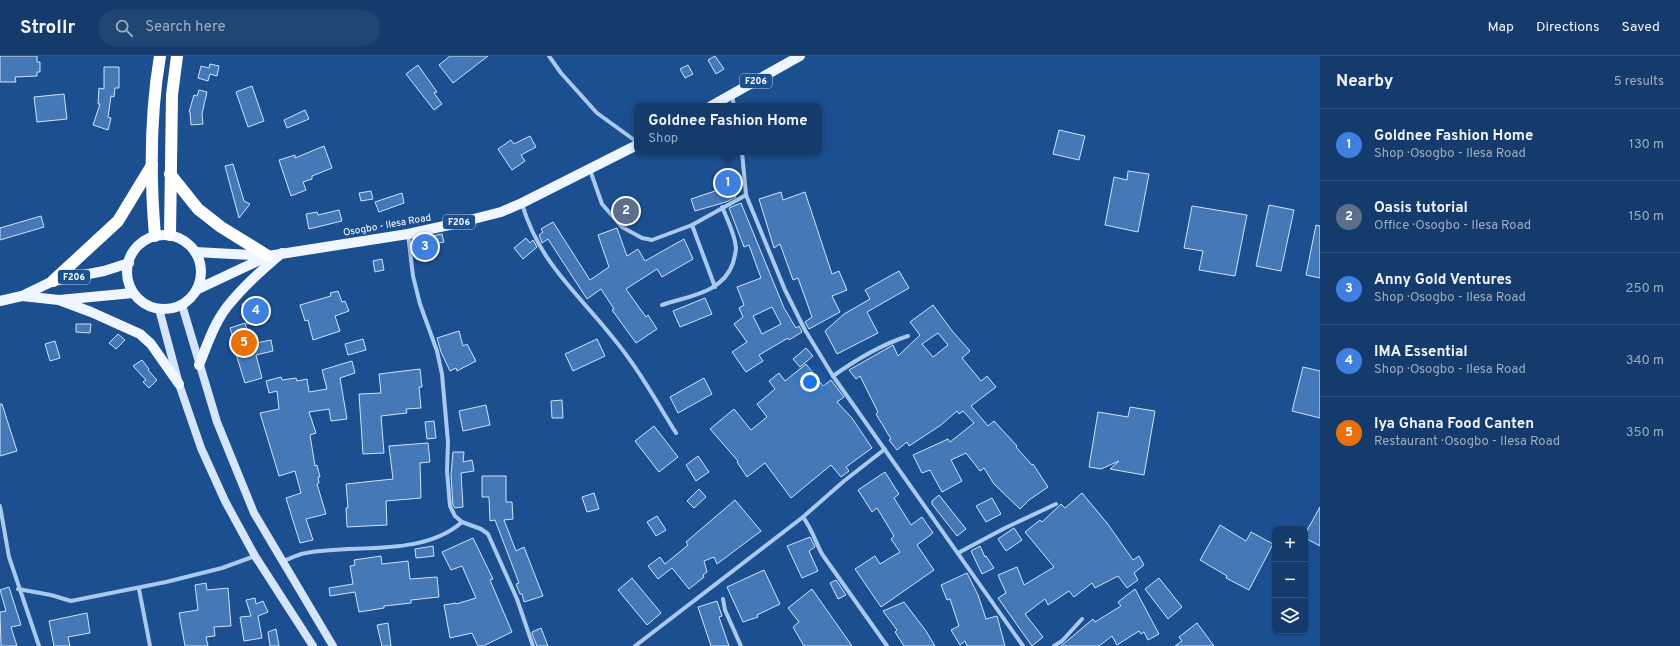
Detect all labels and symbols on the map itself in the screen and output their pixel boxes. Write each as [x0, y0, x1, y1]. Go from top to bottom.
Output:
road number: F206 [740, 74, 772, 88]
pin: 1 [715, 168, 741, 198]
pin: 2 [613, 196, 639, 226]
street label: Osogbo - Ilesa Road [342, 211, 432, 240]
road number: F206 [443, 215, 475, 229]
pin: 3 [412, 232, 438, 262]
road number: F206 [58, 270, 90, 284]
pin: 4 [243, 296, 269, 326]
pin: 5 [231, 328, 257, 358]
your location [800, 372, 820, 392]

